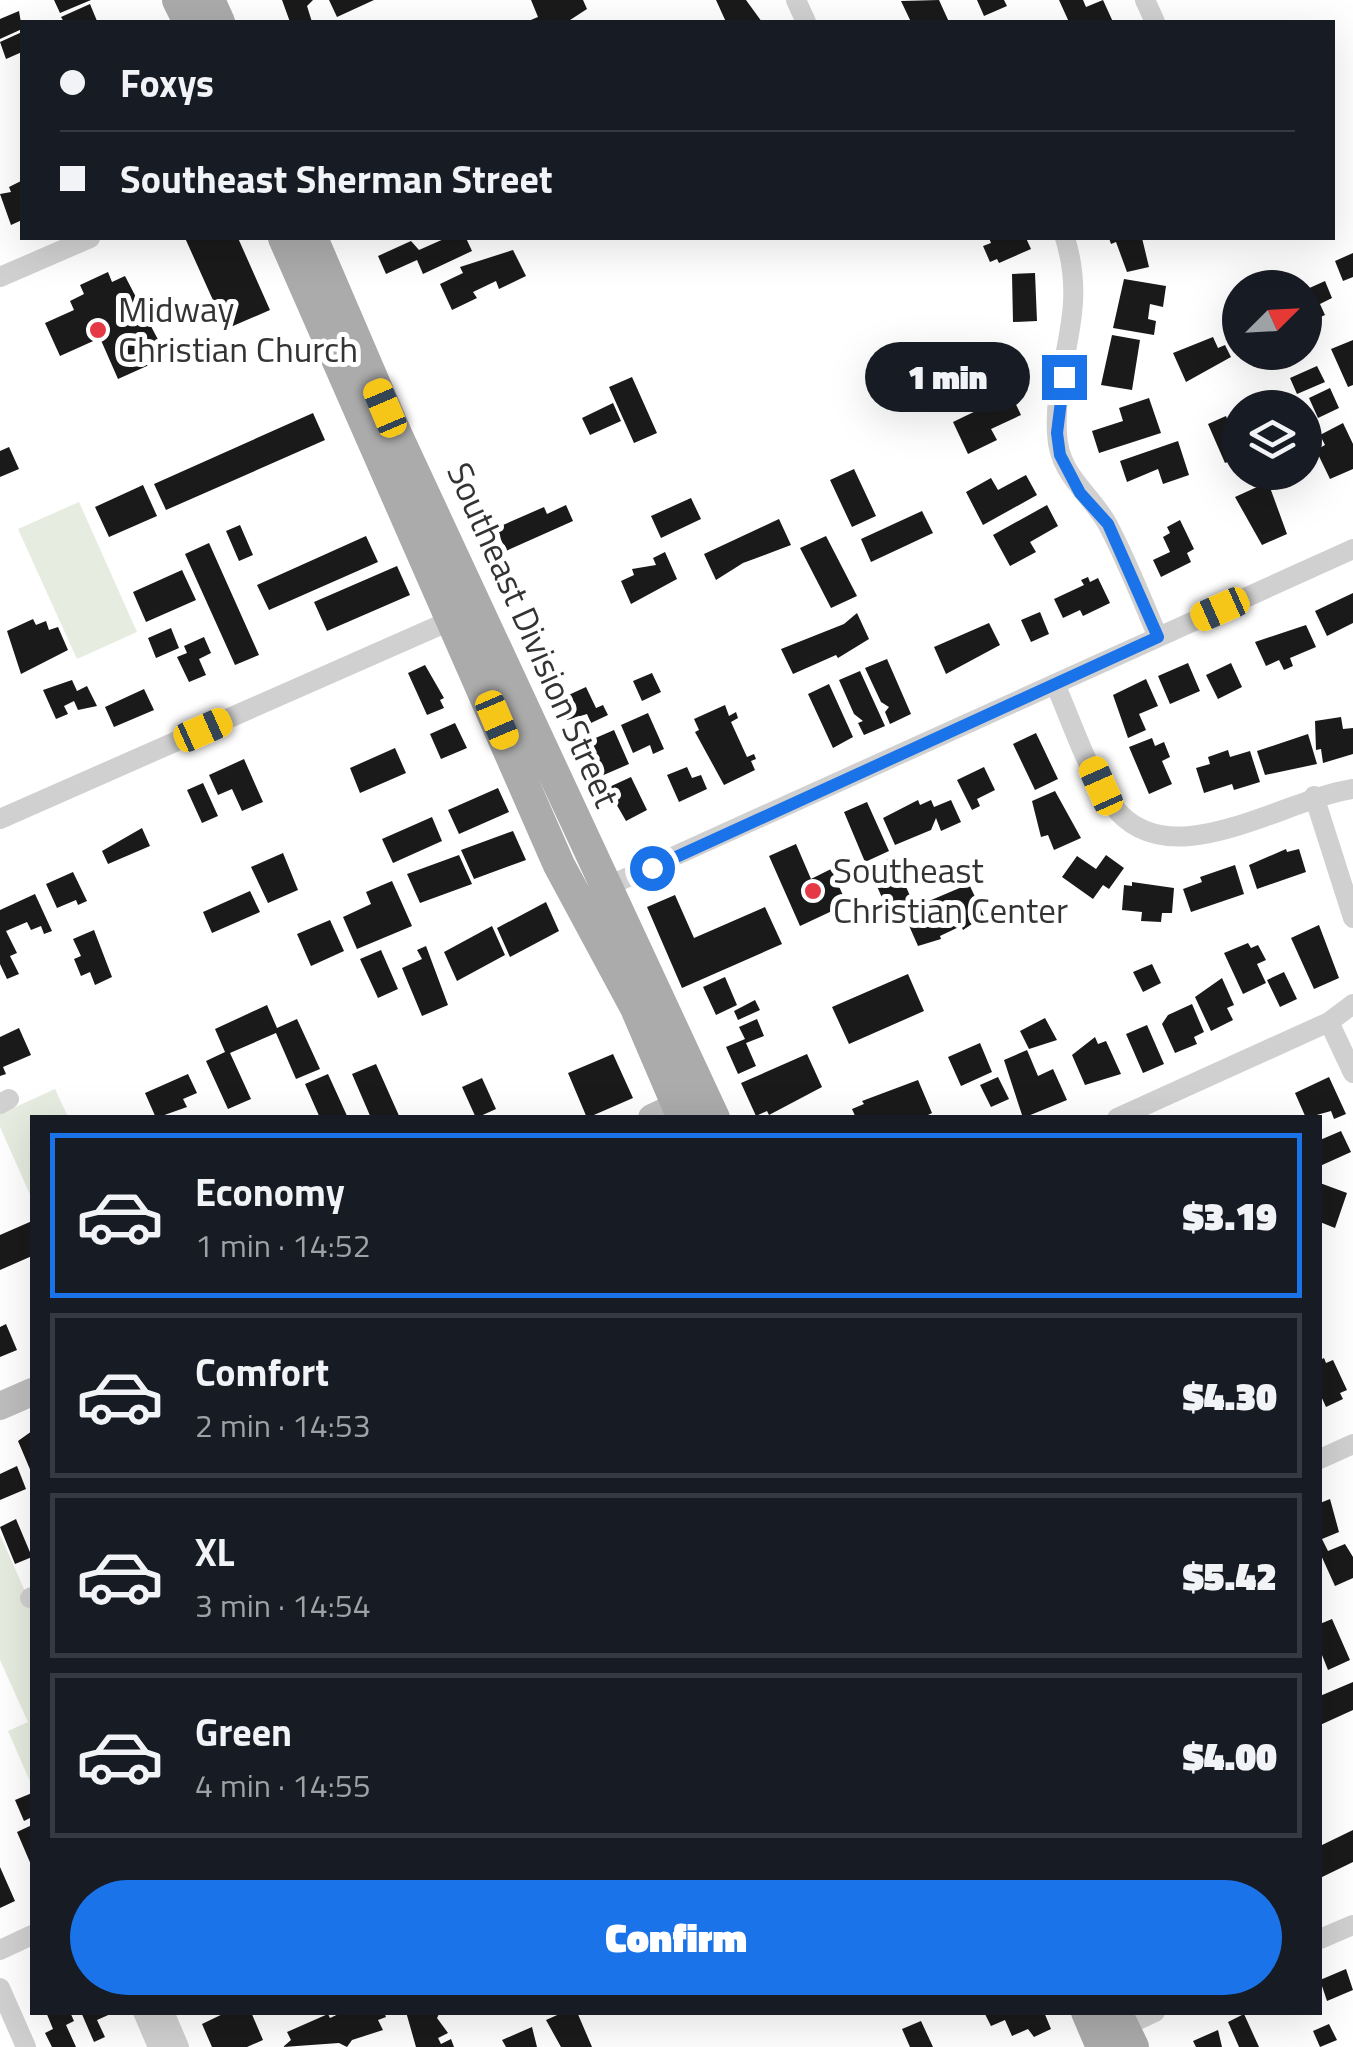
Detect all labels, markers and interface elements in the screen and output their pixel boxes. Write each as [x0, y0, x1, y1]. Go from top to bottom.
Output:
text: Foxys [120, 54, 214, 112]
text: Southeast Sherman Street [120, 150, 553, 208]
north arrow [1222, 270, 1322, 370]
map controls [1222, 270, 1322, 490]
place label: Midway Christian Church [118, 282, 358, 376]
marker: Midway Christian Church [87, 319, 109, 341]
callout: 1 min [864, 342, 1029, 412]
text: 1 min [908, 353, 987, 401]
route end [1042, 355, 1087, 400]
car [359, 375, 411, 441]
button: layers [1222, 390, 1322, 490]
street label: Southeast Division Street [433, 453, 634, 816]
car [1186, 583, 1254, 635]
car [471, 687, 523, 753]
car [169, 704, 237, 756]
car [1075, 752, 1127, 820]
place label: Southeast Christian Center [833, 843, 1068, 937]
route start [630, 846, 675, 891]
marker: Southeast Christian Center [802, 880, 824, 902]
text: Economy [195, 1163, 345, 1221]
icon: car [75, 1171, 165, 1261]
text: $3.19 [1183, 1187, 1277, 1245]
text: 1 min · 14:52 [195, 1221, 371, 1269]
text: Comfort [195, 1343, 329, 1401]
icon: car [75, 1351, 165, 1441]
text: $4.30 [1183, 1367, 1277, 1425]
text: 2 min · 14:53 [195, 1401, 371, 1449]
text: XL [195, 1523, 235, 1581]
icon: car [75, 1531, 165, 1621]
text: $5.42 [1183, 1547, 1277, 1605]
text: 3 min · 14:54 [195, 1581, 371, 1629]
text: Green [195, 1703, 292, 1761]
icon: car [75, 1711, 165, 1801]
text: $4.00 [1183, 1727, 1277, 1785]
text: 4 min · 14:55 [195, 1761, 371, 1809]
button: Confirm [70, 1880, 1282, 1995]

